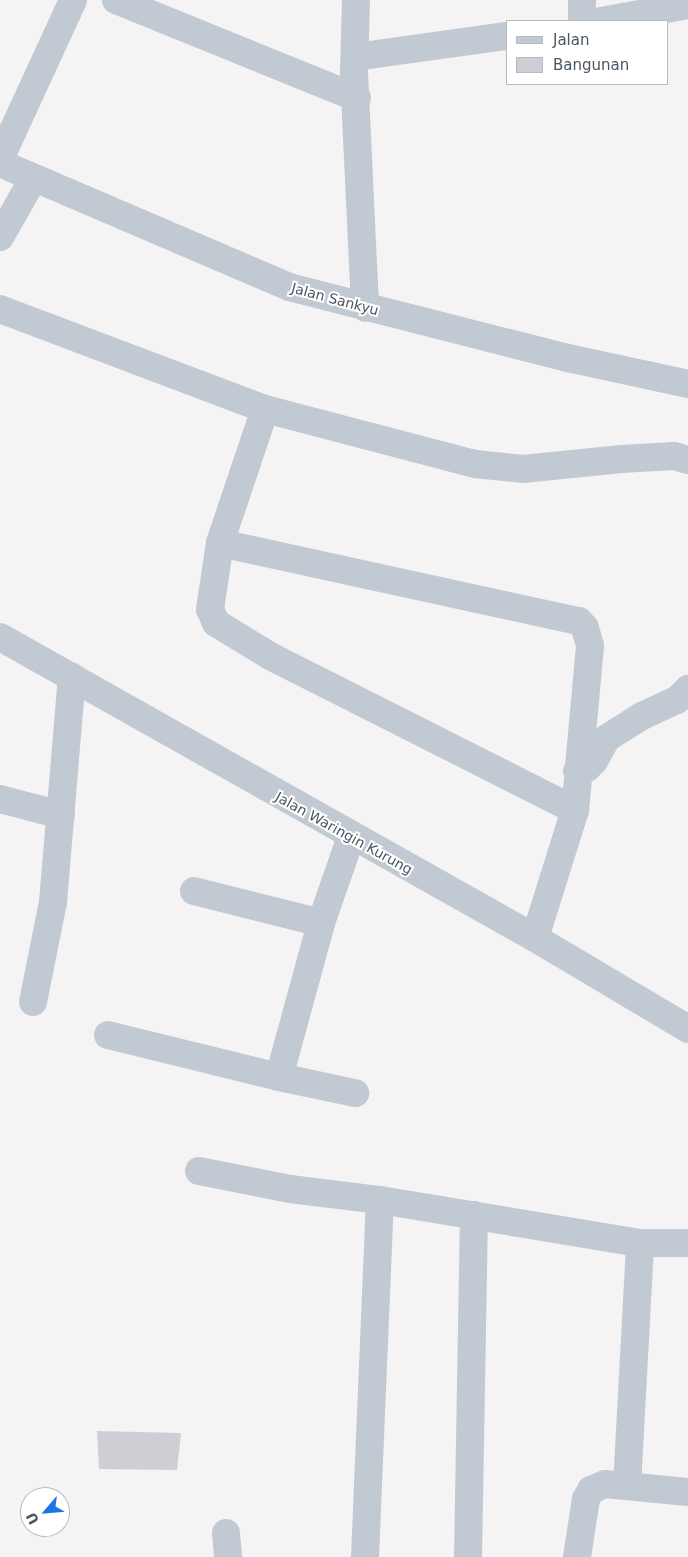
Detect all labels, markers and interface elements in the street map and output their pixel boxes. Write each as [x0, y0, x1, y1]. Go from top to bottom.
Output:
legend [506, 20, 668, 85]
text: Jalan [553, 31, 589, 49]
text: Bangunan [553, 56, 629, 74]
street label: Jalan Sankyu [290, 279, 380, 319]
street label: Jalan Waringin Kurung [272, 788, 416, 878]
north arrow [20, 1487, 70, 1537]
text: U [23, 1510, 42, 1527]

